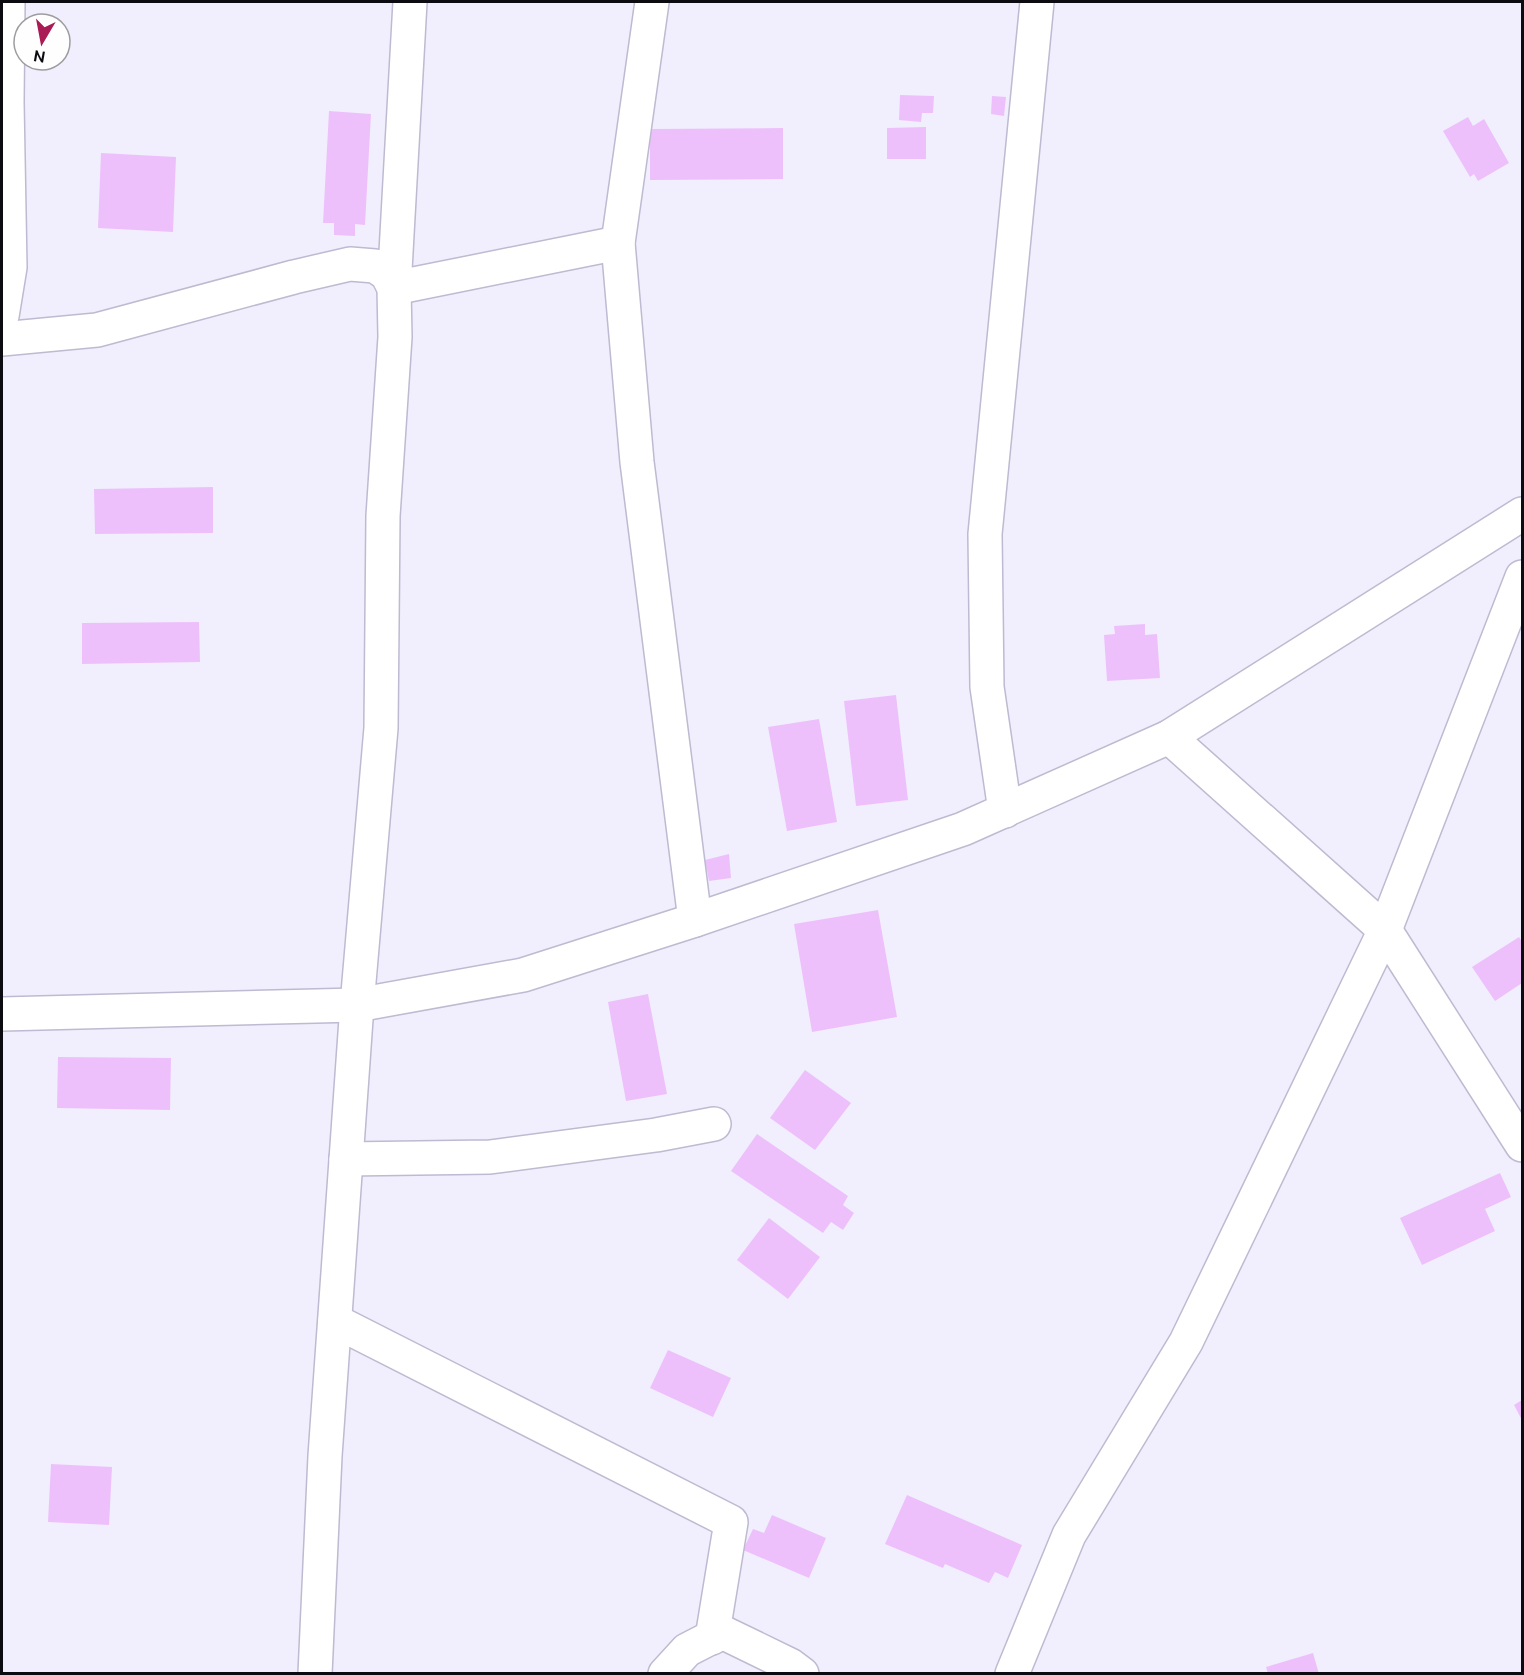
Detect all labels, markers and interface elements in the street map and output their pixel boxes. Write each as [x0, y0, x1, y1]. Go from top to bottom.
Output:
north arrow [12, 12, 72, 72]
text: N [32, 47, 47, 67]

